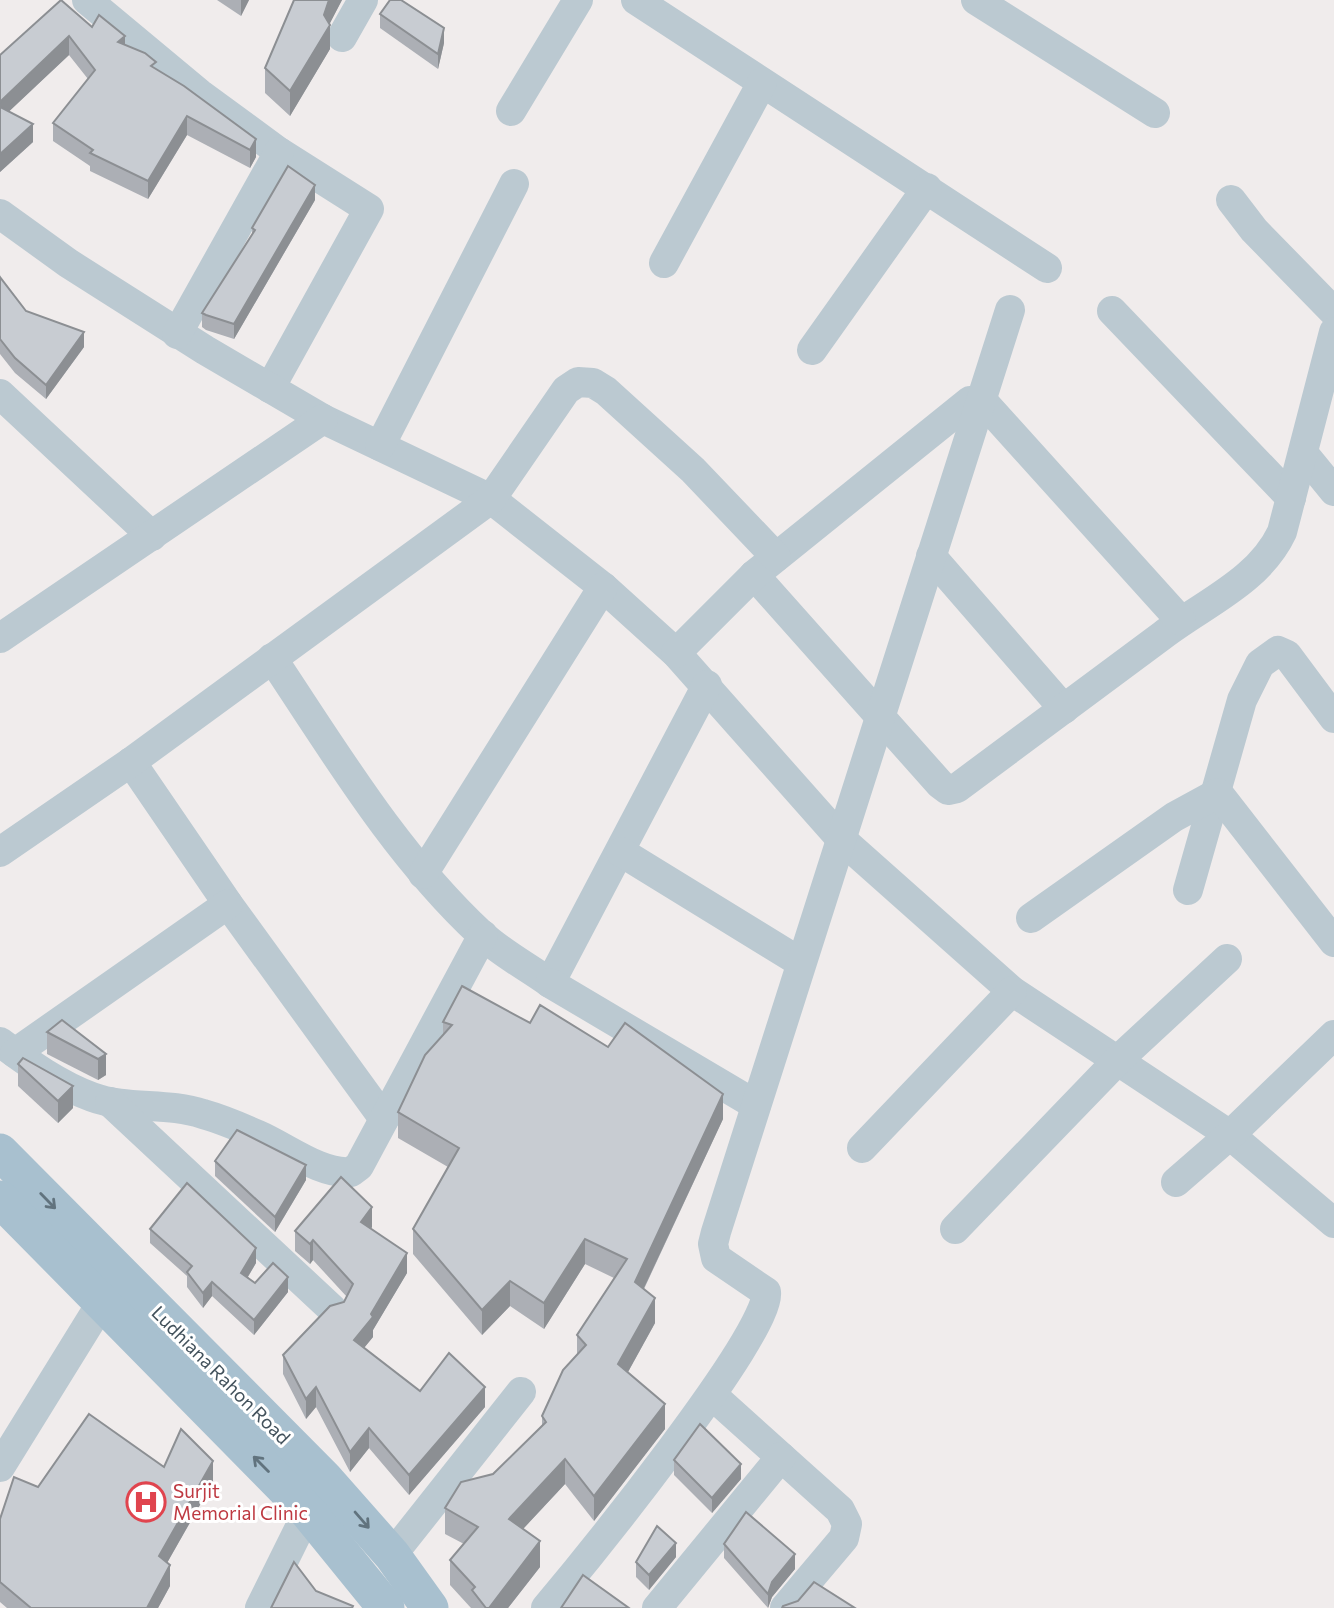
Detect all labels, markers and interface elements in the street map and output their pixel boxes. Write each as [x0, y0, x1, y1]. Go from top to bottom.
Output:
one-way arrow [39, 1192, 56, 1209]
street label: Ludhiana Rahon Road [147, 1301, 295, 1449]
one-way arrow [253, 1456, 270, 1473]
place label: Surjit Memorial Clinic [173, 1479, 308, 1524]
hospital icon: Surjit Memorial Clinic [125, 1481, 167, 1523]
one-way arrow [354, 1511, 370, 1529]

